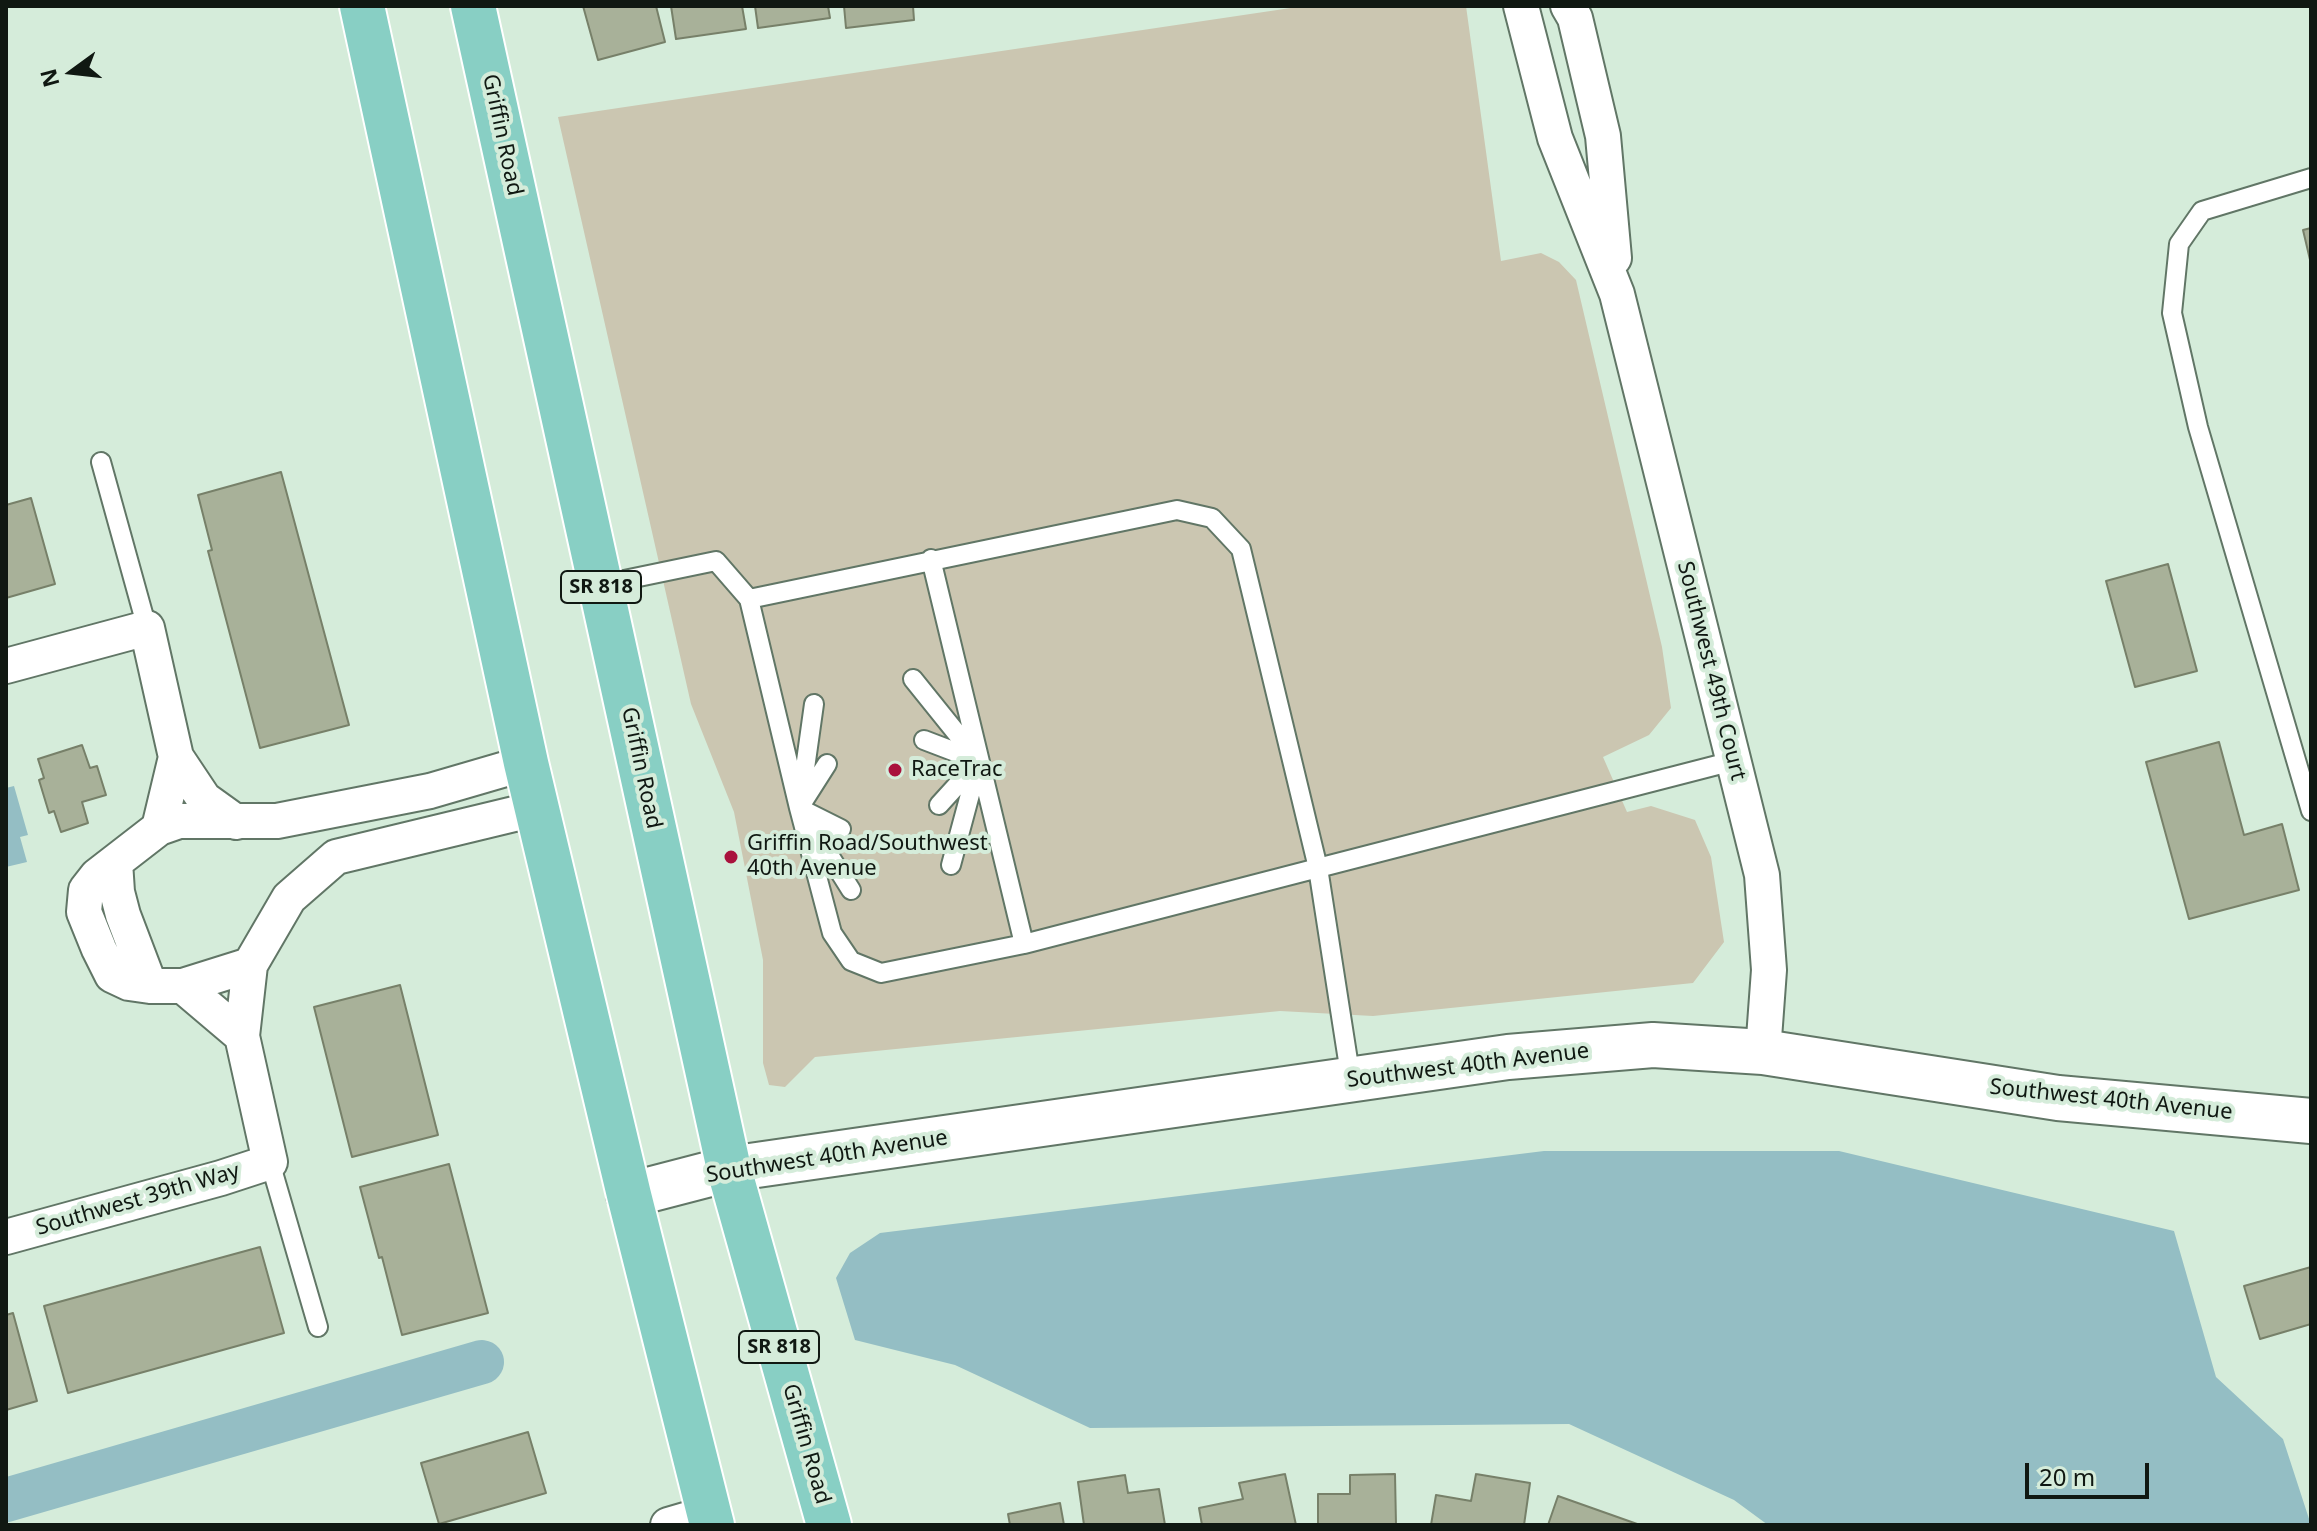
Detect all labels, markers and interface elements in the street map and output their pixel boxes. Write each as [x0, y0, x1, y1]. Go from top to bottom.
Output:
north arrow [32, 32, 112, 112]
text: N [32, 66, 66, 91]
street label: Griffin Road [476, 72, 528, 198]
street label: Southwest 49th Court [1671, 559, 1751, 783]
road number: SR 818 [561, 571, 641, 603]
street label: Griffin Road [615, 705, 667, 831]
place label: RaceTrac [911, 757, 1003, 783]
marker: RaceTrac [886, 761, 904, 779]
place label: Griffin Road/Southwest 40th Avenue [747, 831, 988, 882]
marker: Griffin Road/Southwest 40th Avenue [722, 848, 740, 866]
street label: Southwest 40th Avenue [1345, 1038, 1591, 1094]
street label: Southwest 40th Avenue [1988, 1074, 2234, 1126]
street label: Southwest 40th Avenue [704, 1125, 950, 1189]
street label: Southwest 39th Way [33, 1158, 243, 1242]
road number: SR 818 [739, 1331, 819, 1363]
street label: Griffin Road [776, 1381, 836, 1507]
scale bar [2029, 1447, 2153, 1497]
text: 20 m [2039, 1460, 2095, 1493]

